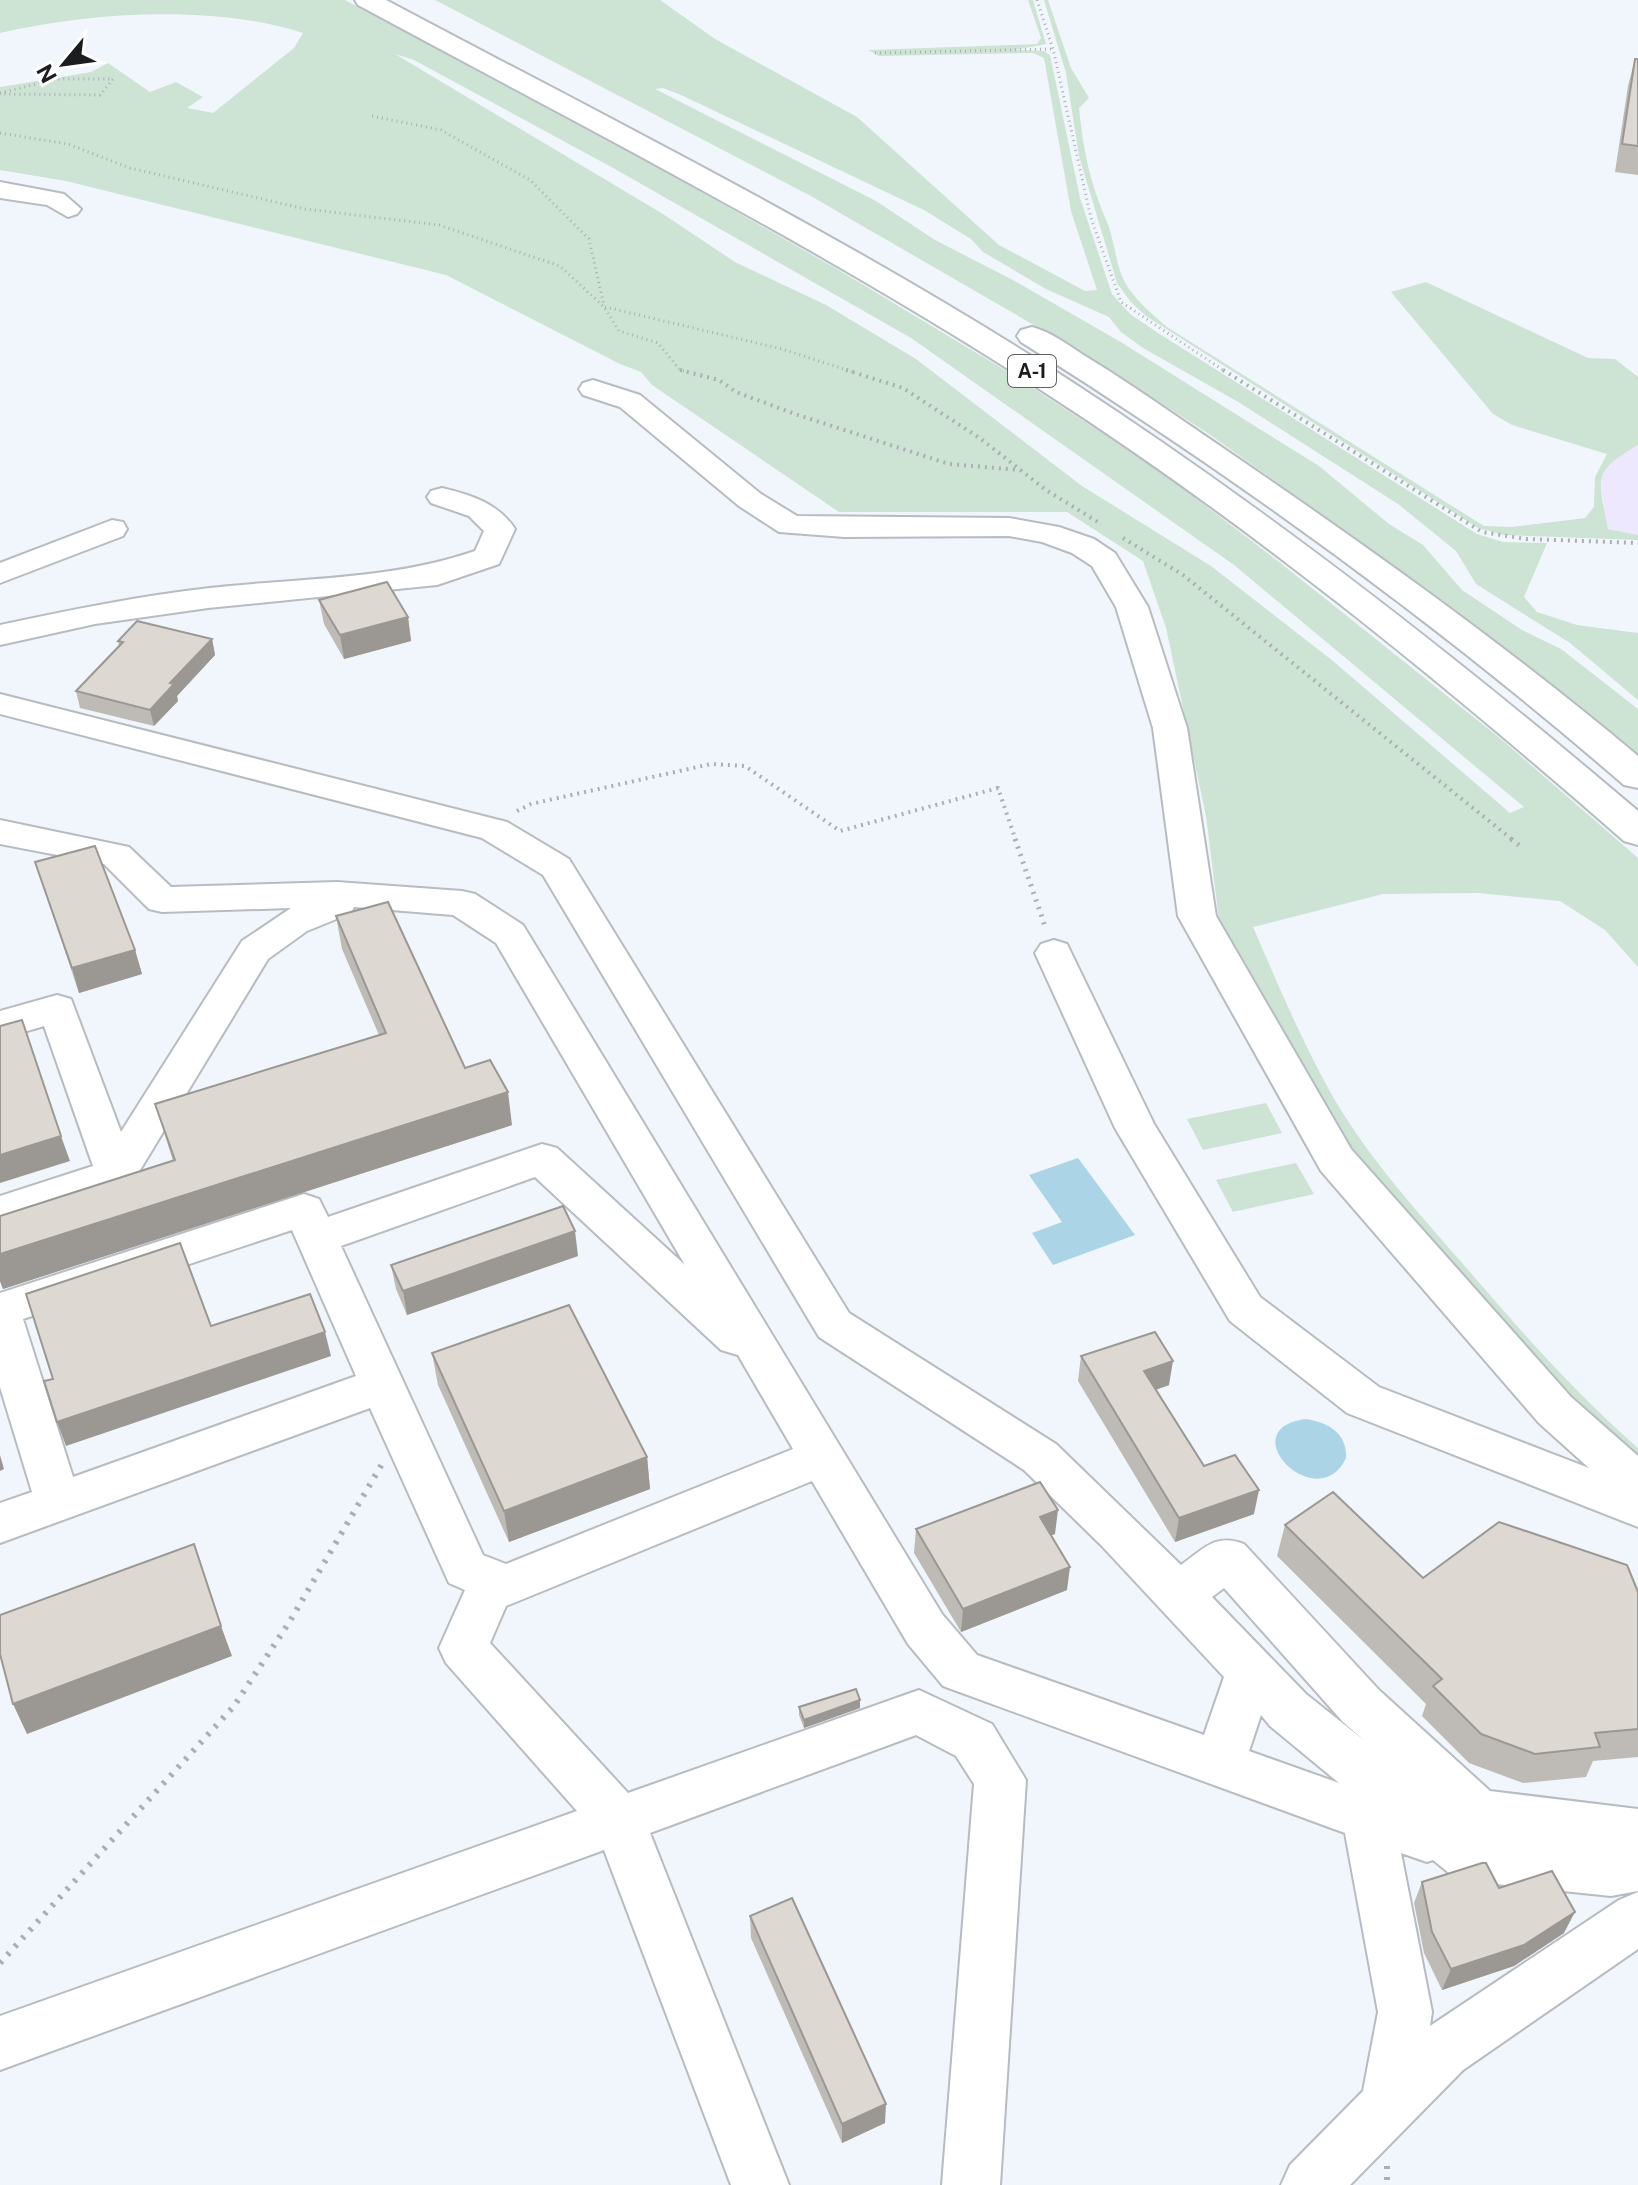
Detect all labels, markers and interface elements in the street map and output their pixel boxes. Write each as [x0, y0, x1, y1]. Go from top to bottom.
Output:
north arrow [24, 24, 104, 104]
text: N [31, 60, 62, 88]
road number: A-1 [1008, 355, 1056, 387]

